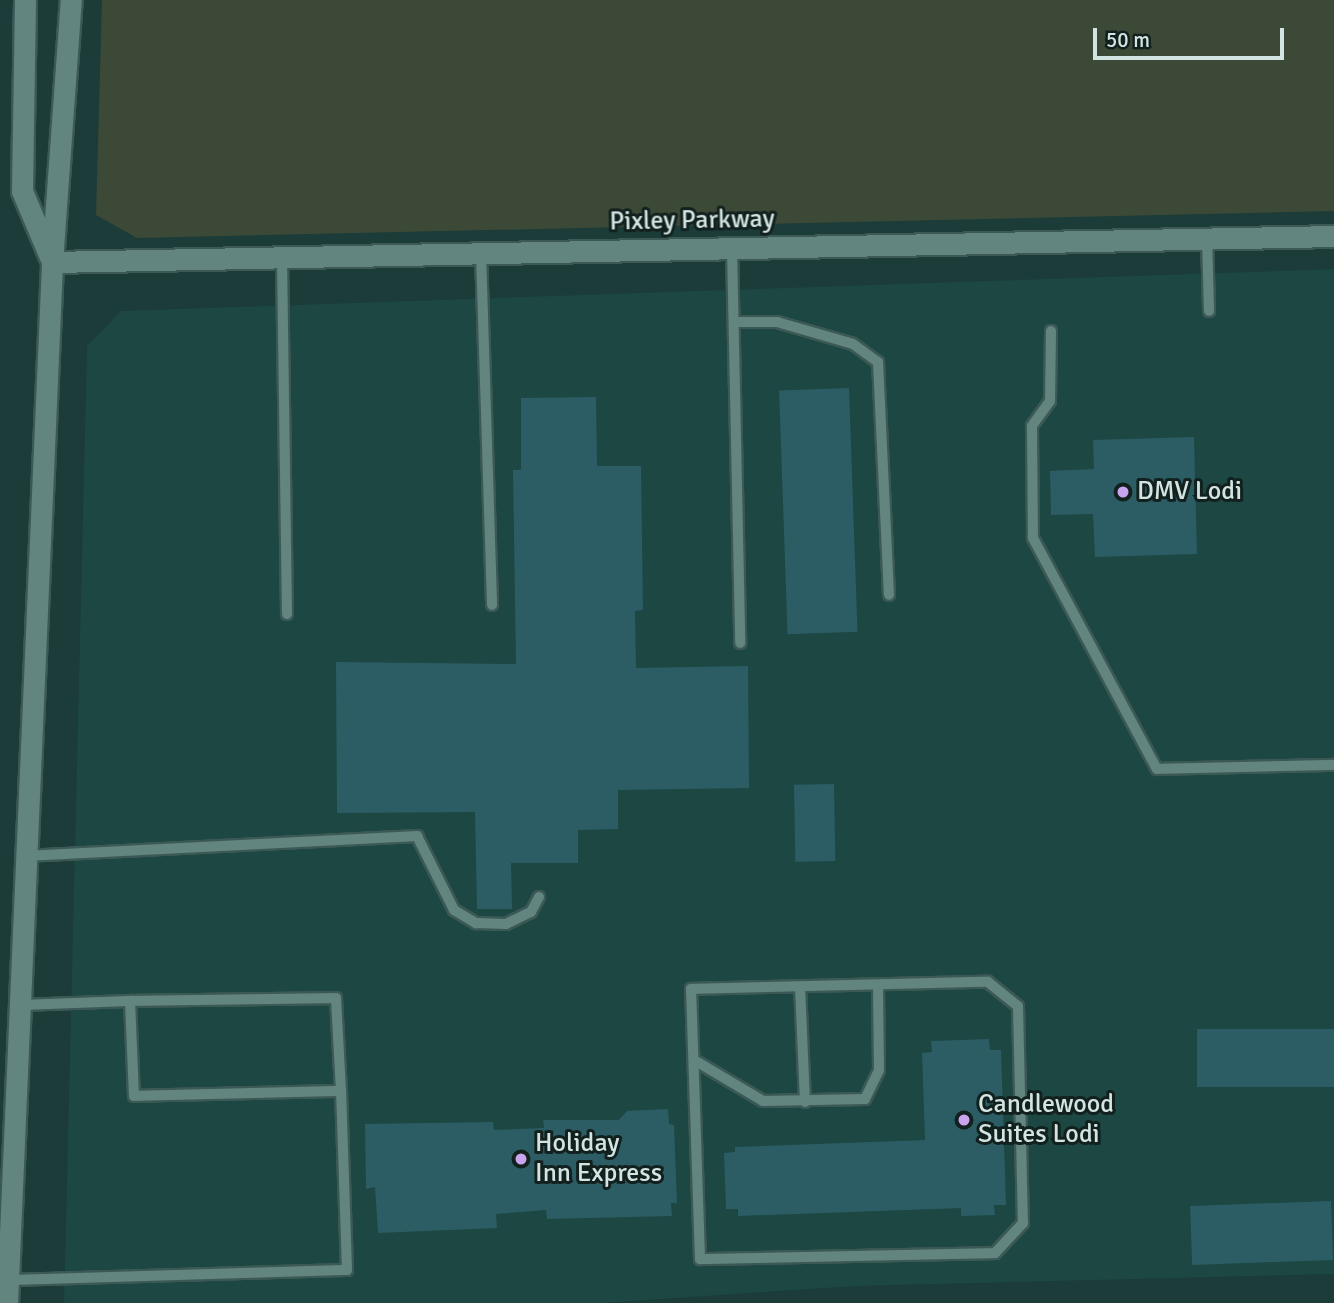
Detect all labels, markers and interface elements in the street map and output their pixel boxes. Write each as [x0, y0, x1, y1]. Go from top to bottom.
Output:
scale bar [1096, 14, 1287, 58]
text: 50 m [1106, 27, 1150, 53]
street label: Pixley Parkway [609, 204, 775, 238]
place label: DMV Lodi [1137, 476, 1242, 508]
marker: DMV Lodi [1115, 484, 1131, 500]
place label: Candlewood Suites Lodi [978, 1089, 1114, 1150]
marker: Candlewood Suites Lodi [956, 1112, 972, 1128]
place label: Holiday Inn Express [535, 1128, 662, 1190]
marker: Holiday Inn Express [513, 1151, 529, 1167]

